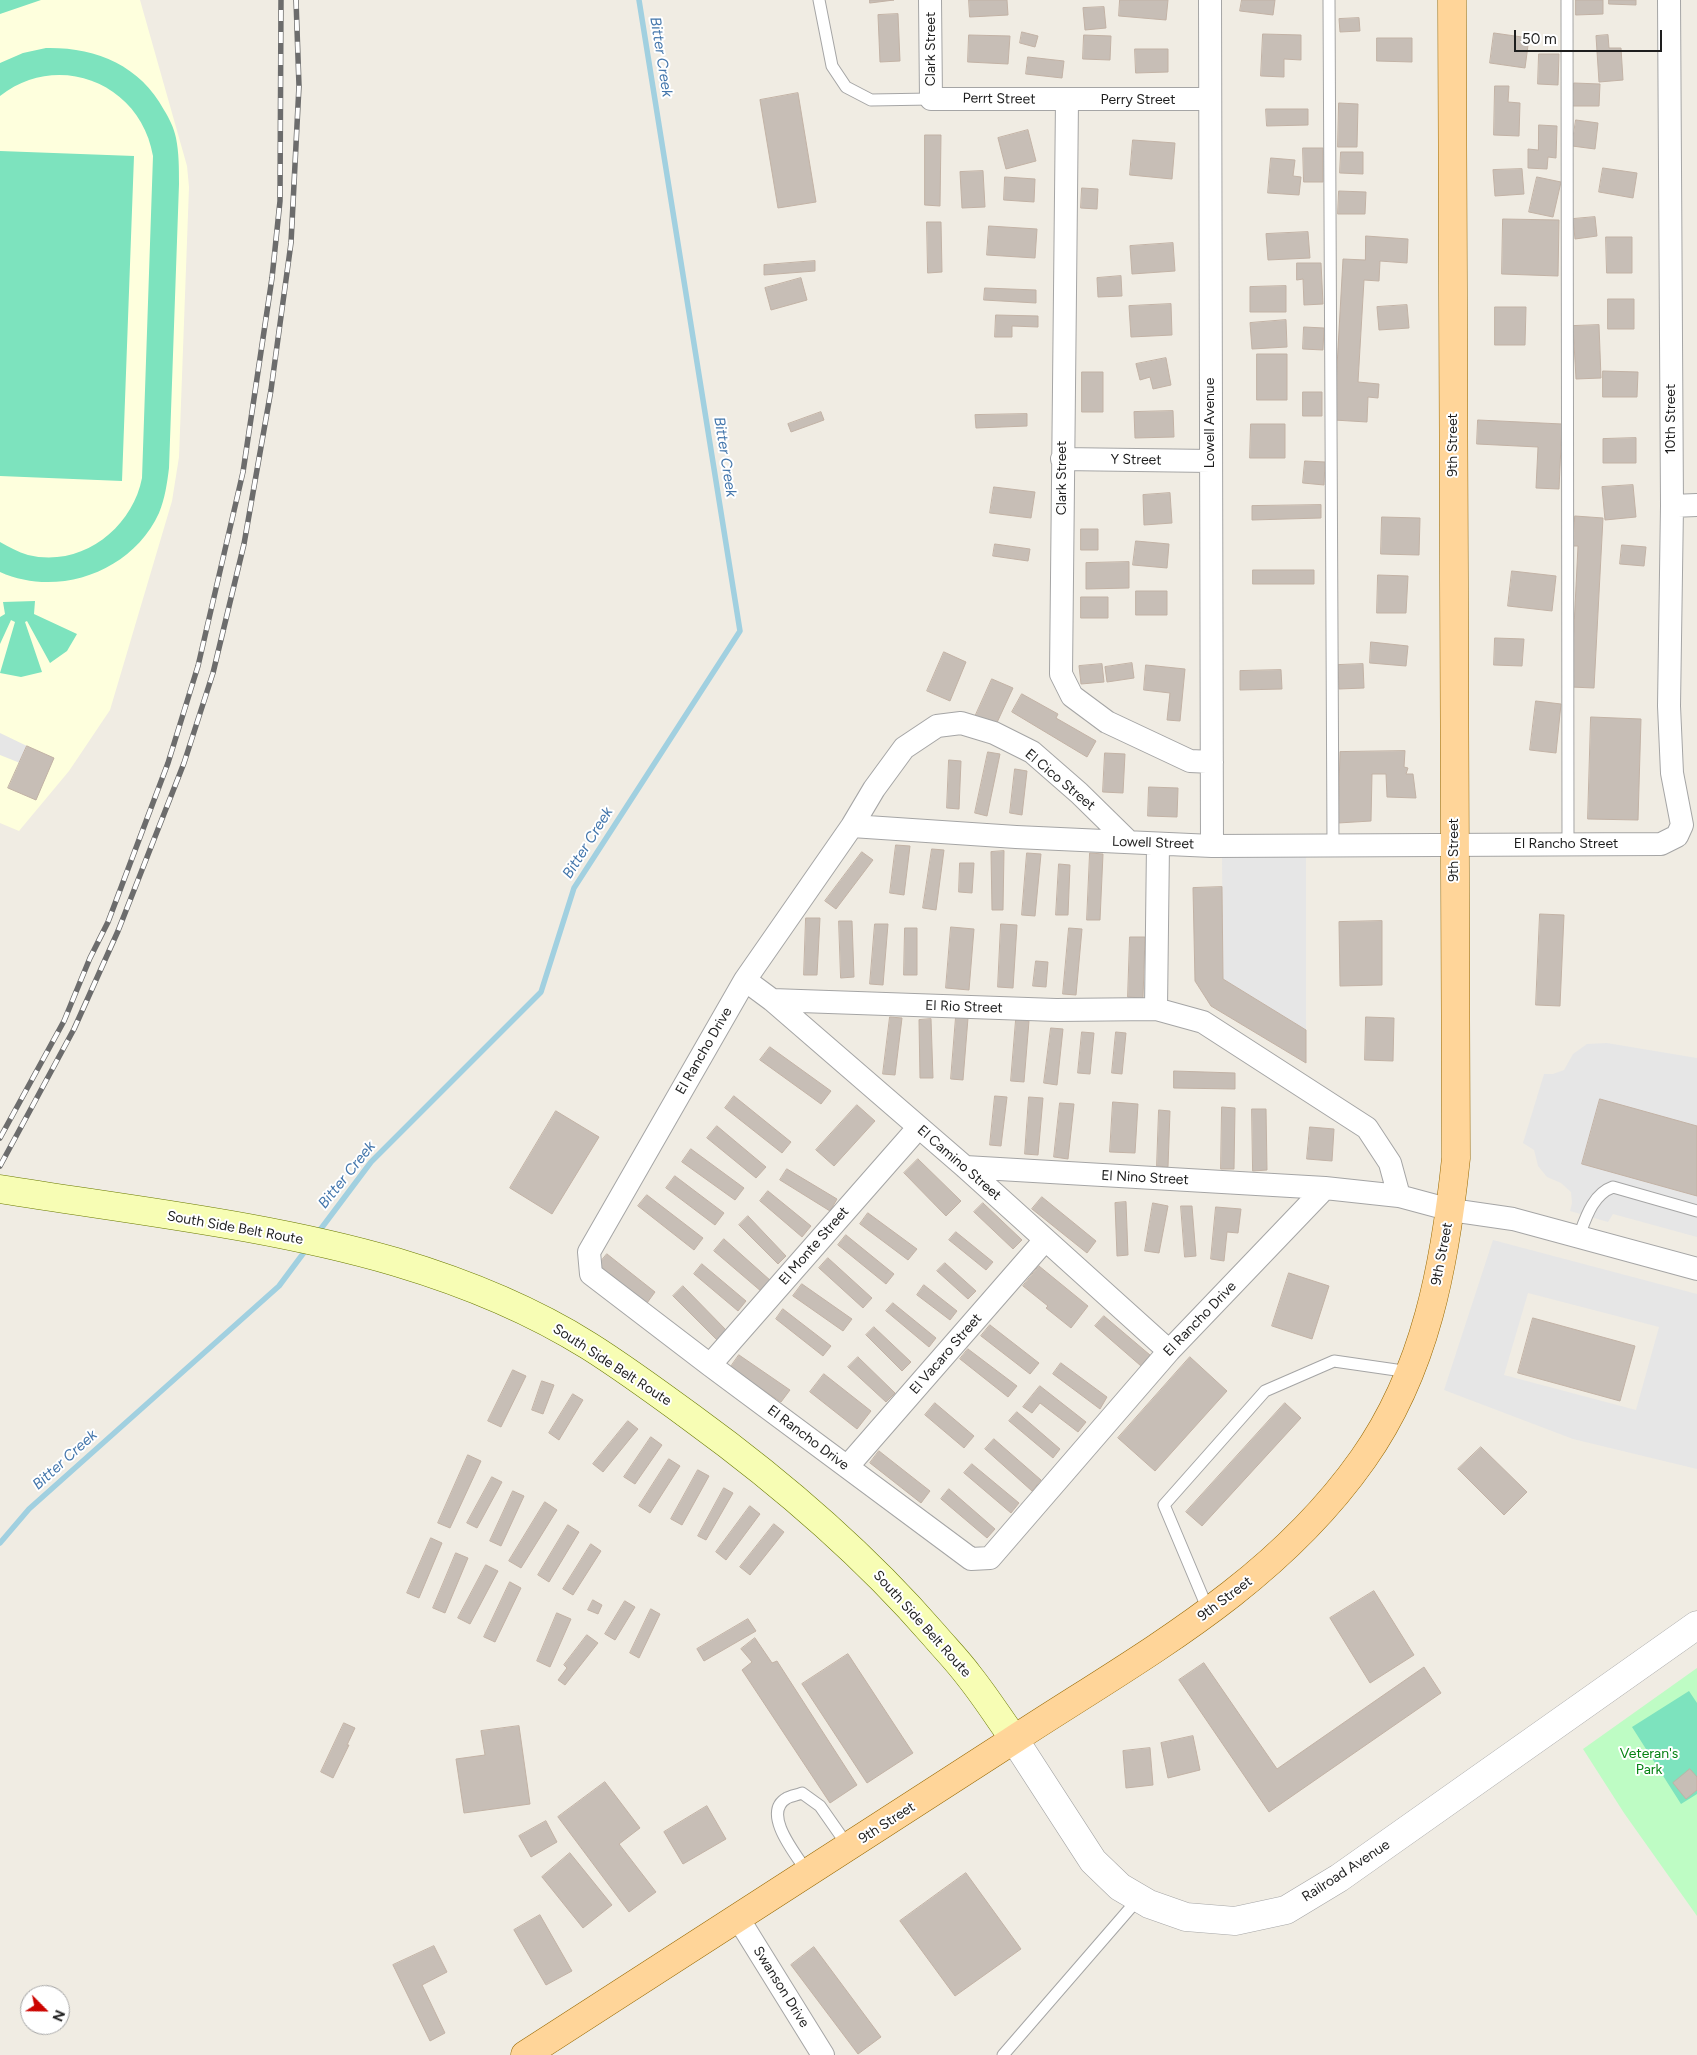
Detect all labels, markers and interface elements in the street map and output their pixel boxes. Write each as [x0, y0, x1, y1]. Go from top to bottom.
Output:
street label: Clark Street [923, 12, 939, 86]
water label: Bitter Creek [646, 16, 676, 98]
scale bar [1517, 20, 1664, 52]
text: 50 m [1522, 30, 1557, 48]
street label: Perrt Street [962, 90, 1036, 108]
street label: Perry Street [1100, 92, 1176, 108]
street label: Lowell Avenue [1202, 378, 1218, 468]
street label: 10th Street [1663, 384, 1679, 454]
street label: 9th Street [1445, 413, 1461, 477]
water label: Bitter Creek [710, 416, 740, 498]
street label: Clark Street [1054, 441, 1070, 515]
street label: Y Street [1110, 451, 1162, 469]
street label: El Cico Street [1021, 746, 1099, 814]
water label: Bitter Creek [559, 804, 617, 882]
street label: 9th Street [1446, 818, 1462, 882]
street label: Lowell Street [1111, 833, 1195, 853]
street label: El Rancho Street [1514, 836, 1618, 852]
street label: El Rio Street [925, 997, 1003, 1017]
street label: El Rancho Drive [672, 1004, 736, 1098]
street label: El Camino Street [914, 1122, 1004, 1204]
water label: Bitter Creek [315, 1138, 379, 1212]
street label: El Nino Street [1101, 1167, 1189, 1189]
street label: El Monte Street [775, 1203, 853, 1289]
street label: South Side Belt Route [166, 1208, 304, 1248]
street label: 9th Street [1428, 1221, 1456, 1287]
street label: El Rancho Drive [1160, 1278, 1240, 1360]
street label: El Vacaro Street [906, 1310, 986, 1398]
street label: South Side Belt Route [550, 1320, 674, 1410]
street label: El Rancho Drive [764, 1402, 852, 1474]
water label: Bitter Creek [29, 1426, 101, 1494]
street label: South Side Belt Route [870, 1567, 974, 1681]
street label: 9th Street [1195, 1573, 1255, 1625]
park label: Veteran's Park [1620, 1746, 1678, 1778]
street label: 9th Street [856, 1799, 918, 1847]
street label: Railroad Avenue [1299, 1836, 1393, 1906]
street label: Swanson Drive [749, 1943, 813, 2031]
north arrow [20, 1985, 70, 2035]
text: N [48, 2007, 68, 2024]

